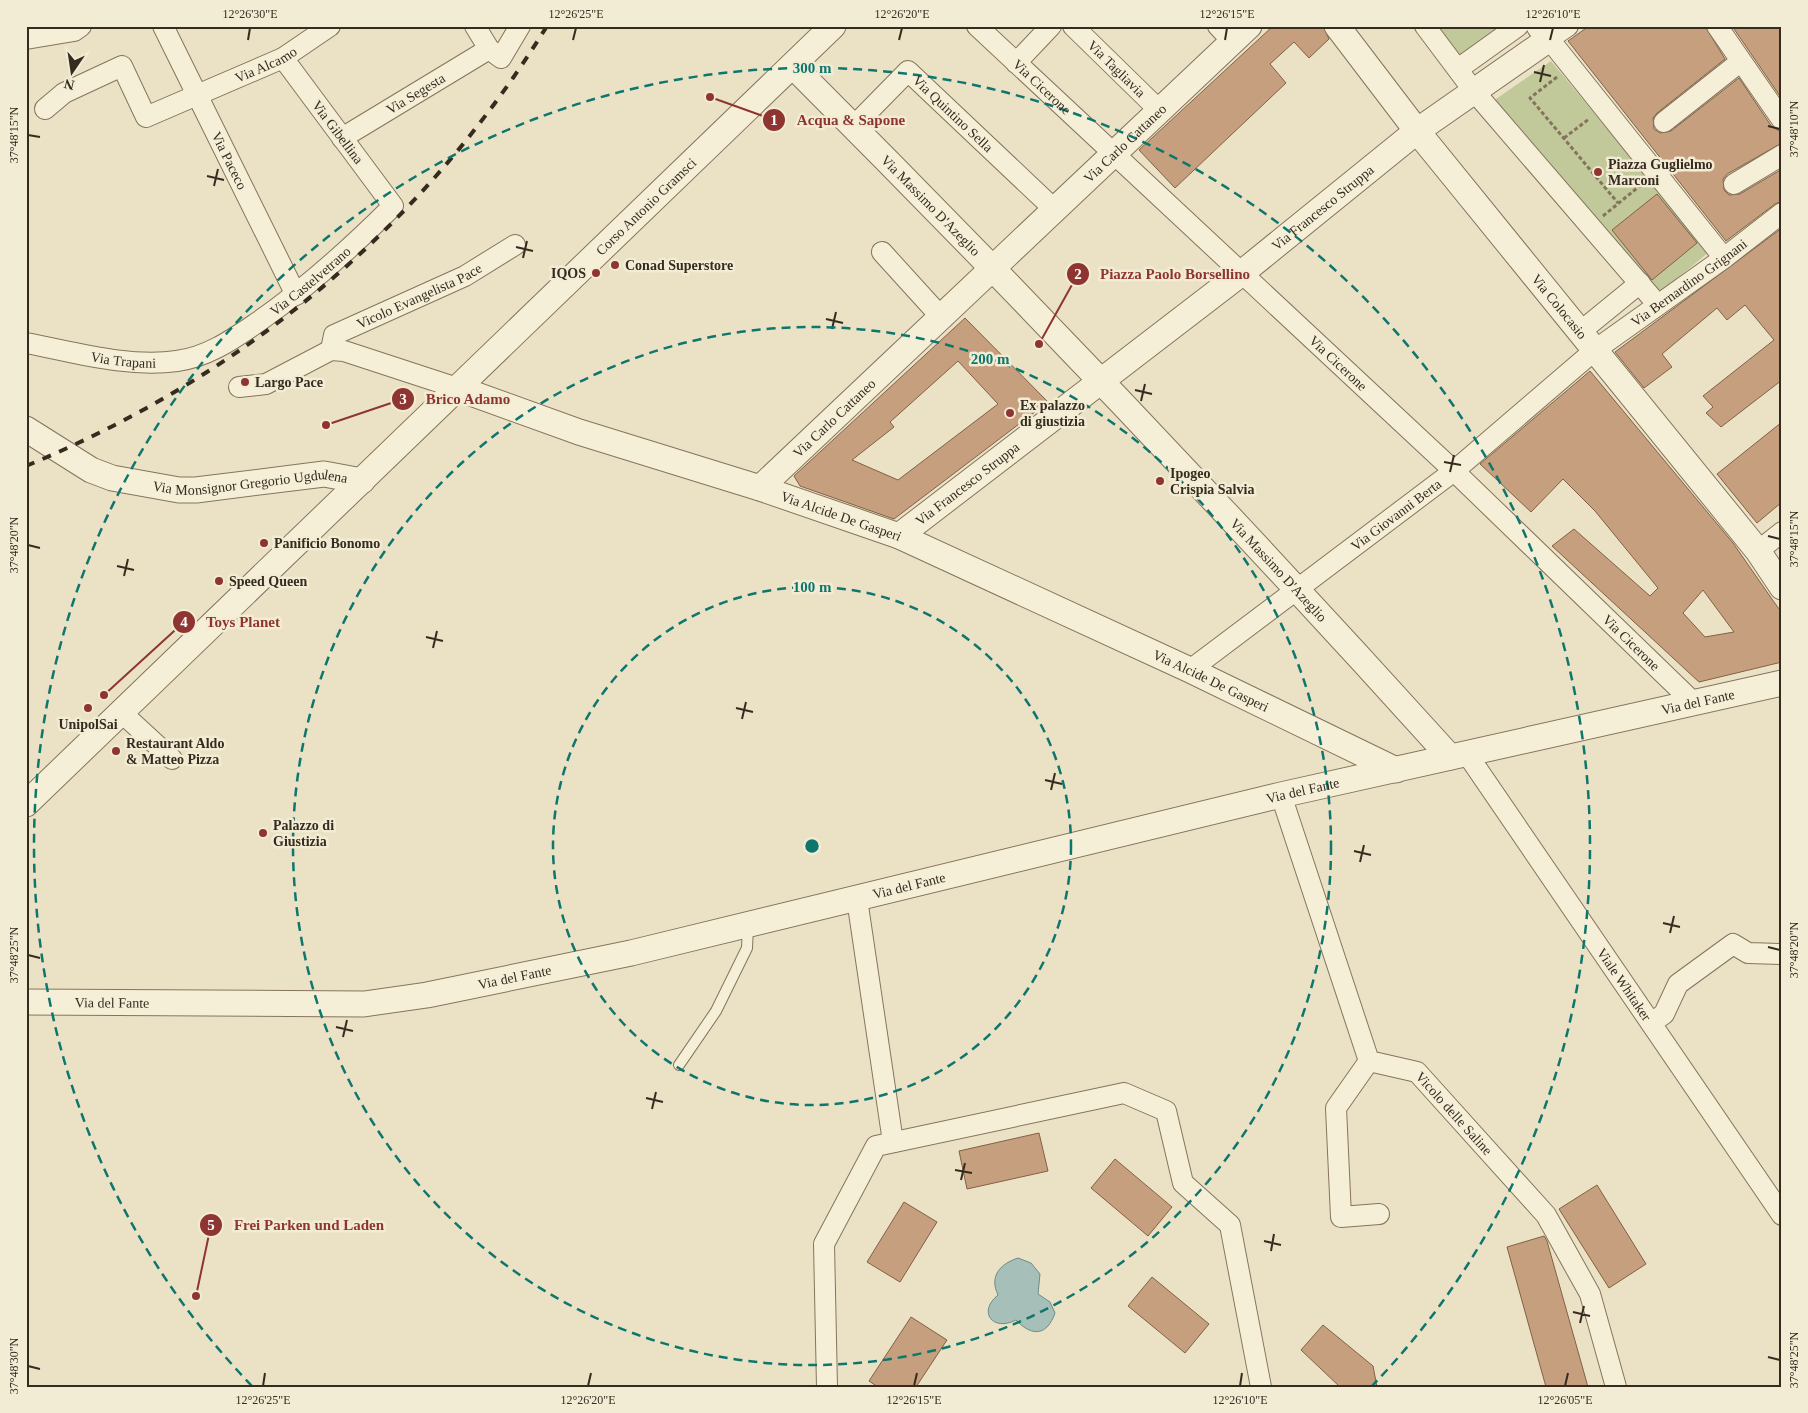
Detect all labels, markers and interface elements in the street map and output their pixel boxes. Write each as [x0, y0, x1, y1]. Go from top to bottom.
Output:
text: 12°26'30"E [222, 7, 278, 21]
text: 12°26'25"E [548, 7, 604, 21]
text: 12°26'20"E [874, 7, 930, 21]
text: 12°26'15"E [1199, 7, 1255, 21]
text: 12°26'10"E [1525, 7, 1581, 21]
street label: Via Tagliavia [1084, 38, 1149, 101]
street label: Via Alcamo [233, 44, 300, 86]
north arrow [48, 48, 98, 98]
street label: Via Cicerone [1010, 57, 1074, 118]
text: 300 m [793, 60, 832, 76]
street label: Via Segesta [384, 70, 448, 117]
street label: Via Quintino Sella [910, 73, 996, 156]
text: N [63, 76, 76, 93]
street label: Via Gibellina [309, 98, 367, 167]
text: 37°48'10"N [1787, 100, 1801, 157]
street label: Via Carlo Cattaneo [1081, 101, 1169, 186]
callout: Acqua & Sapone [762, 105, 915, 135]
text: 37°48'15"N [7, 106, 21, 163]
text: 1 [770, 112, 778, 128]
text: Acqua & Sapone [797, 112, 906, 128]
street label: Via Paceco [208, 129, 250, 192]
street label: Via Massimo D'Azeglio [878, 152, 983, 259]
street label: Corso Antonio Gramsci [593, 155, 699, 258]
place label: Piazza Guglielmo Marconi [1608, 157, 1713, 188]
street label: Via Francesco Struppa [1269, 162, 1377, 254]
marker: Piazza Guglielmo Marconi [1592, 166, 1604, 178]
street label: Via Bernardino Grignani [1628, 236, 1750, 330]
street label: Via Castelvetrano [267, 244, 354, 319]
place label: Conad Superstore [625, 258, 733, 273]
marker: Conad Superstore [609, 259, 621, 271]
callout: Piazza Paolo Borsellino [1065, 259, 1260, 289]
street label: Vicolo Evangelista Pace [355, 261, 485, 332]
place label: IQOS [551, 266, 586, 281]
text: 2 [1074, 266, 1082, 282]
text: Piazza Paolo Borsellino [1100, 266, 1250, 282]
marker: IQOS [590, 267, 602, 279]
street label: Via Colocasio [1528, 271, 1590, 342]
street label: Via Cicerone [1306, 333, 1370, 394]
street label: Via Trapani [89, 349, 156, 371]
text: 200 m [971, 351, 1010, 367]
place label: Largo Pace [255, 375, 323, 390]
marker: Largo Pace [239, 376, 251, 388]
street label: Via Carlo Cattaneo [790, 376, 879, 461]
callout: Brico Adamo [390, 384, 521, 414]
text: 3 [399, 391, 407, 407]
text: Brico Adamo [426, 391, 510, 407]
place label: Ex palazzo di giustizia [1020, 398, 1085, 429]
marker: Ex palazzo di giustizia [1004, 407, 1016, 419]
street label: Via Francesco Struppa [913, 439, 1023, 529]
place label: Ipogeo Crispia Salvia [1170, 466, 1254, 497]
street label: Via Monsignor Gregorio Ugdulena [151, 467, 349, 498]
marker: Ipogeo Crispia Salvia [1154, 475, 1166, 487]
street label: Via Giovanni Berta [1348, 476, 1445, 554]
street label: Via Alcide De Gasperi [779, 489, 904, 544]
text: 37°48'15"N [1787, 510, 1801, 567]
text: 37°48'20"N [7, 516, 21, 573]
street label: Via Massimo D'Azeglio [1227, 516, 1330, 625]
place label: Panificio Bonomo [274, 536, 380, 551]
marker: Panificio Bonomo [258, 537, 270, 549]
place label: Speed Queen [229, 574, 307, 589]
marker: Speed Queen [213, 575, 225, 587]
text: 100 m [793, 579, 832, 595]
callout: Toys Planet [171, 607, 290, 637]
street label: Via Cicerone [1599, 612, 1663, 674]
text: 4 [180, 614, 188, 630]
text: Toys Planet [206, 614, 280, 630]
street label: Via Alcide De Gasperi [1151, 647, 1271, 715]
street label: Via del Fante [1660, 687, 1736, 718]
marker: UnipolSai [82, 702, 94, 714]
place label: UnipolSai [58, 717, 118, 732]
place label: Restaurant Aldo & Matteo Pizza [126, 736, 224, 767]
marker: Restaurant Aldo & Matteo Pizza [110, 745, 122, 757]
street label: Via del Fante [1265, 775, 1341, 806]
place label: Palazzo di Giustizia [273, 818, 334, 849]
marker: Palazzo di Giustizia [257, 827, 269, 839]
centre of rings [803, 837, 821, 855]
street label: Via del Fante [871, 870, 947, 902]
text: 37°48'20"N [1787, 921, 1801, 978]
text: 37°48'25"N [7, 926, 21, 983]
street label: Viale Whitaker [1594, 945, 1654, 1024]
street label: Via del Fante [477, 963, 553, 992]
street label: Via del Fante [75, 995, 149, 1011]
street label: Vicolo delle Saline [1413, 1069, 1495, 1158]
callout: Frei Parken und Laden [198, 1210, 394, 1240]
text: 5 [207, 1217, 215, 1233]
text: Frei Parken und Laden [234, 1217, 385, 1233]
text: 37°48'25"N [1787, 1331, 1801, 1388]
text: 37°48'30"N [7, 1337, 21, 1394]
text: 12°26'25"E [235, 1393, 291, 1407]
text: 12°26'20"E [560, 1393, 616, 1407]
text: 12°26'15"E [886, 1393, 942, 1407]
text: 12°26'10"E [1212, 1393, 1268, 1407]
text: 12°26'05"E [1537, 1393, 1593, 1407]

